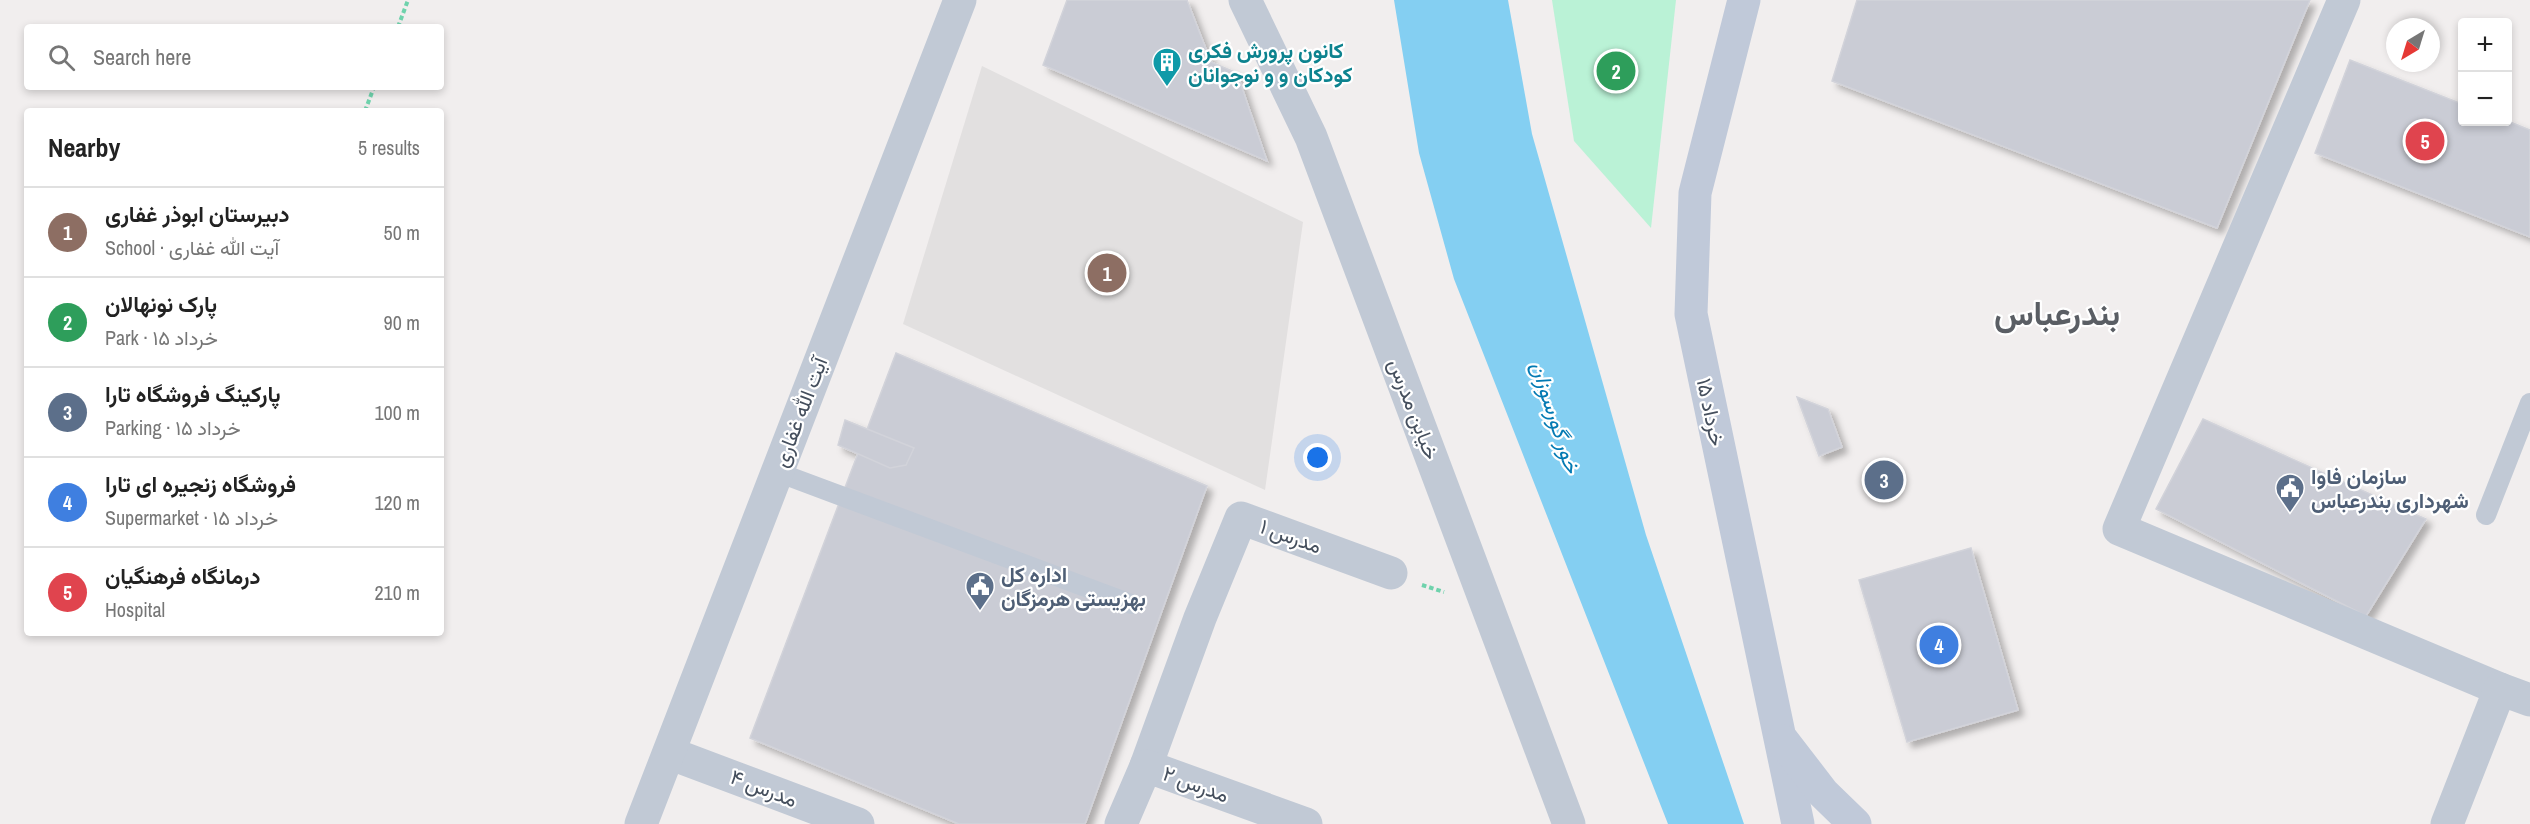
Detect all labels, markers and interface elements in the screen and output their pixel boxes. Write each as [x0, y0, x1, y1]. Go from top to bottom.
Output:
north arrow [2386, 18, 2440, 72]
map controls [2458, 18, 2512, 126]
button: + [2458, 18, 2512, 72]
search box [24, 24, 444, 90]
place label: کانون پرورش فکری کودکان و و نوجوانان [1188, 36, 1353, 89]
icon: search [45, 41, 78, 74]
text: Search here [93, 42, 191, 72]
building icon: کانون پرورش فکری کودکان و و نوجوانان [1151, 46, 1183, 88]
pin: 2 [1596, 48, 1636, 94]
button: − [2458, 72, 2512, 126]
pin: 5 [2406, 118, 2444, 164]
text: Nearby [48, 130, 120, 165]
text: 5 results [358, 134, 420, 161]
text: دبیرستان ابوذر غفاری [105, 199, 290, 229]
text: 1 [63, 219, 72, 246]
text: 50 m [384, 219, 420, 246]
text: School · آیت الله غفاری [105, 234, 279, 261]
pin: 1 [1088, 250, 1126, 296]
text: پارک نونهالان [105, 289, 217, 319]
district label: بندرعباس [1994, 291, 2120, 335]
text: 2 [63, 309, 72, 336]
text: 90 m [384, 309, 420, 336]
text: Park · ۱۵ خرداد [105, 324, 218, 351]
street label: آیت الله غفاری [766, 351, 835, 471]
street label: خیابن مدرس [1381, 354, 1447, 464]
water label: خور گورسوزان [1524, 357, 1589, 478]
street label: ۱۵ خرداد [1690, 375, 1732, 449]
text: پارکینگ فروشگاه تارا [105, 379, 281, 409]
text: 3 [63, 399, 72, 426]
text: 100 m [374, 399, 420, 426]
text: Parking · ۱۵ خرداد [105, 414, 241, 441]
your location [1303, 443, 1332, 472]
pin: 3 [1864, 458, 1904, 502]
place label: سازمان فاوا شهرداری بندرعباس [2311, 462, 2469, 515]
text: فروشگاه زنجیره ای تارا [105, 469, 296, 499]
public building icon: سازمان فاوا شهرداری بندرعباس [2274, 472, 2306, 514]
text: 4 [63, 489, 72, 516]
text: 120 m [374, 489, 420, 516]
text: Supermarket · ۱۵ خرداد [105, 504, 278, 531]
street label: مدرس ۱ [1256, 512, 1326, 560]
place label: اداره کل بهزیستی هرمزگان [1001, 560, 1146, 613]
text: درمانگاه فرهنگیان [105, 561, 260, 591]
public building icon: اداره کل بهزیستی هرمزگان [964, 570, 996, 612]
text: 5 [63, 579, 72, 606]
text: 210 m [374, 579, 420, 606]
text: Hospital [105, 596, 165, 623]
pin: 4 [1920, 622, 1958, 668]
street label: مدرس ۲ [1159, 759, 1233, 809]
street label: مدرس ۴ [726, 762, 802, 814]

